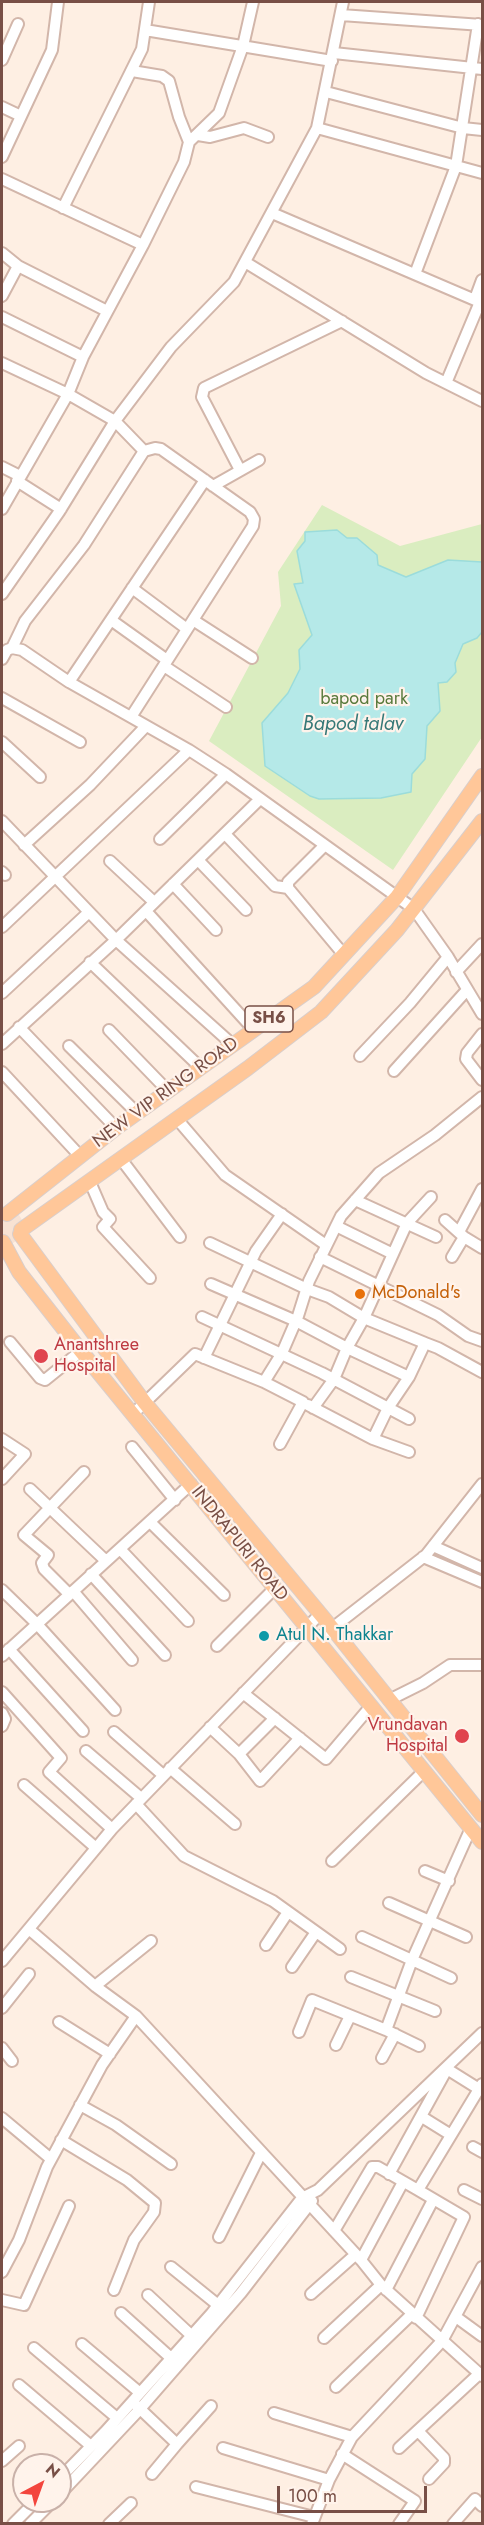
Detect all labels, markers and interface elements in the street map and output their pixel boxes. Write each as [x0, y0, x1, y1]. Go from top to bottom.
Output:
park label: bapod park [320, 689, 408, 711]
water label: Bapod talav [303, 713, 403, 737]
road number: SH6 [245, 1006, 293, 1032]
street label: NEW VIP RING ROAD [89, 1033, 243, 1153]
place label: McDonald's [372, 1283, 460, 1305]
marker: McDonald's [353, 1287, 367, 1301]
place label: Anantshree Hospital [54, 1335, 139, 1378]
marker: Anantshree Hospital [32, 1347, 50, 1365]
street label: INDRAPURI ROAD [186, 1482, 292, 1606]
place label: Atul N. Thakkar [276, 1625, 393, 1647]
marker: Atul N. Thakkar [257, 1629, 271, 1643]
place label: Vrundavan Hospital [367, 1715, 448, 1758]
marker: Vrundavan Hospital [453, 1727, 471, 1745]
north arrow [12, 2453, 72, 2513]
text: N [40, 2458, 65, 2483]
scale bar [280, 2474, 430, 2512]
text: 100 m [288, 2483, 337, 2509]

